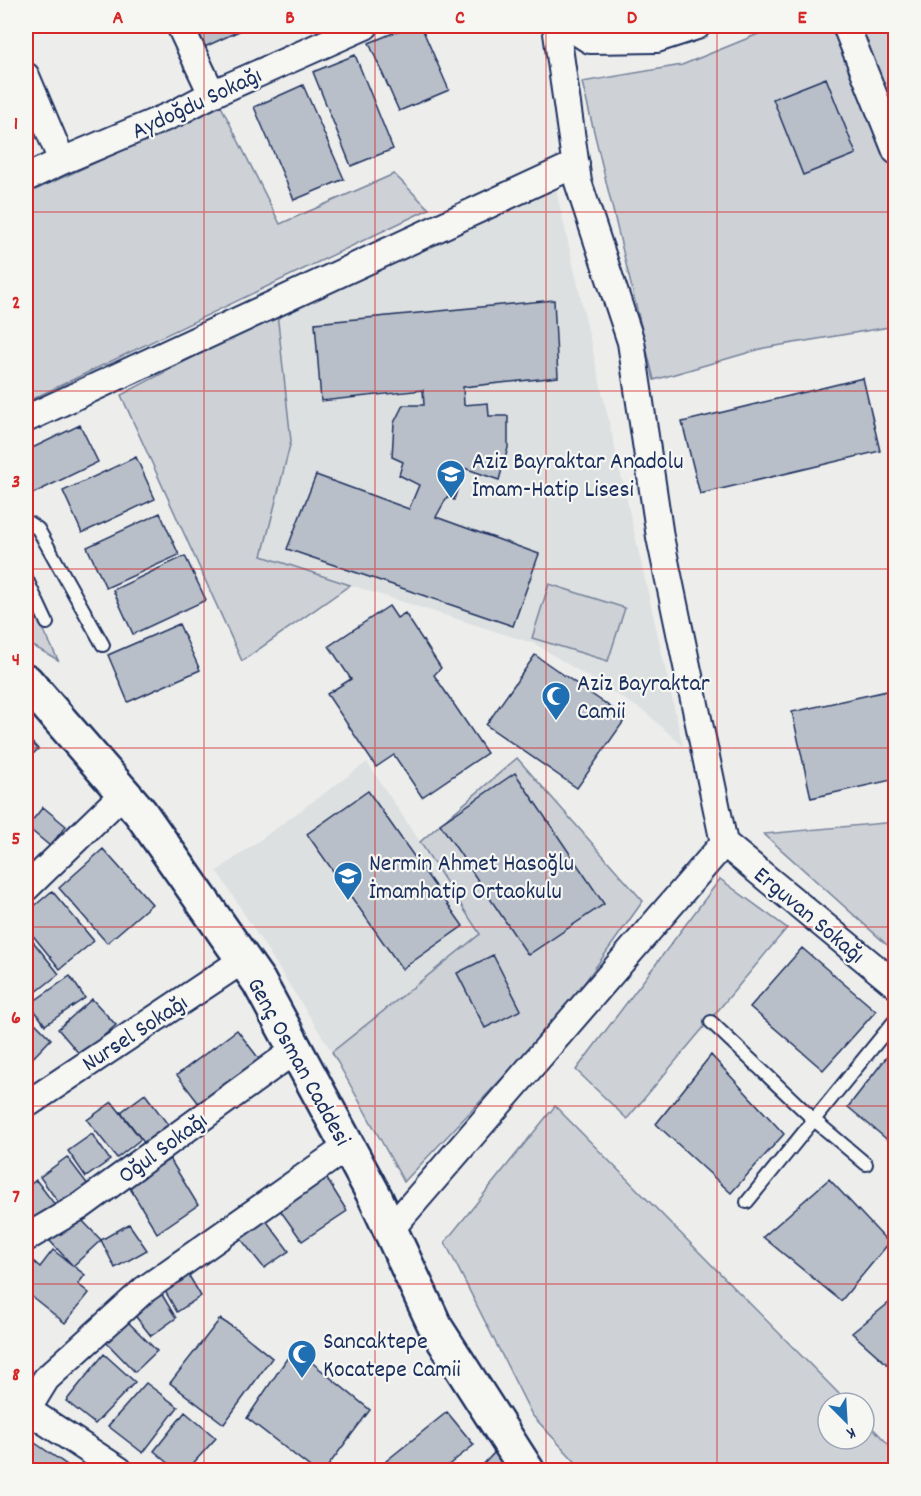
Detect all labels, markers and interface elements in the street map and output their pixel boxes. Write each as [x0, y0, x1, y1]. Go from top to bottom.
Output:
text: A [113, 5, 124, 33]
text: B [285, 5, 295, 33]
text: C [455, 5, 465, 33]
text: D [627, 5, 638, 33]
text: E [797, 5, 807, 33]
street label: Aydoğdu Sokağı [127, 60, 268, 150]
text: 1 [14, 111, 18, 139]
text: 2 [12, 290, 20, 318]
place label: Aziz Bayraktar Anadolu İmam-Hatip Lisesi [472, 446, 684, 508]
school or university icon: Aziz Bayraktar Anadolu İmam-Hatip Lisesi [435, 458, 467, 500]
text: 3 [12, 469, 20, 497]
text: 4 [12, 647, 20, 675]
place label: Aziz Bayraktar Camii [577, 668, 710, 730]
mosque icon: Aziz Bayraktar Camii [540, 680, 572, 722]
text: 5 [11, 826, 21, 854]
place label: Nermin Ahmet Hasoğlu İmamhatip Ortaokulu [369, 848, 574, 910]
school or university icon: Nermin Ahmet Hasoğlu İmamhatip Ortaokulu [332, 860, 364, 902]
street label: Erguvan Sokağı [745, 860, 871, 973]
street label: Genç Osman Caddesi [237, 972, 358, 1153]
street label: Nursel Sokağı [76, 988, 195, 1082]
text: 6 [11, 1005, 21, 1033]
street label: Oğul Sokağı [112, 1105, 215, 1193]
text: 7 [12, 1184, 20, 1212]
place label: Sancaktepe Kocatepe Camii [323, 1326, 461, 1388]
mosque icon: Sancaktepe Kocatepe Camii [286, 1338, 318, 1380]
text: 8 [12, 1362, 20, 1390]
north arrow [816, 1391, 876, 1451]
text: K [842, 1420, 859, 1445]

